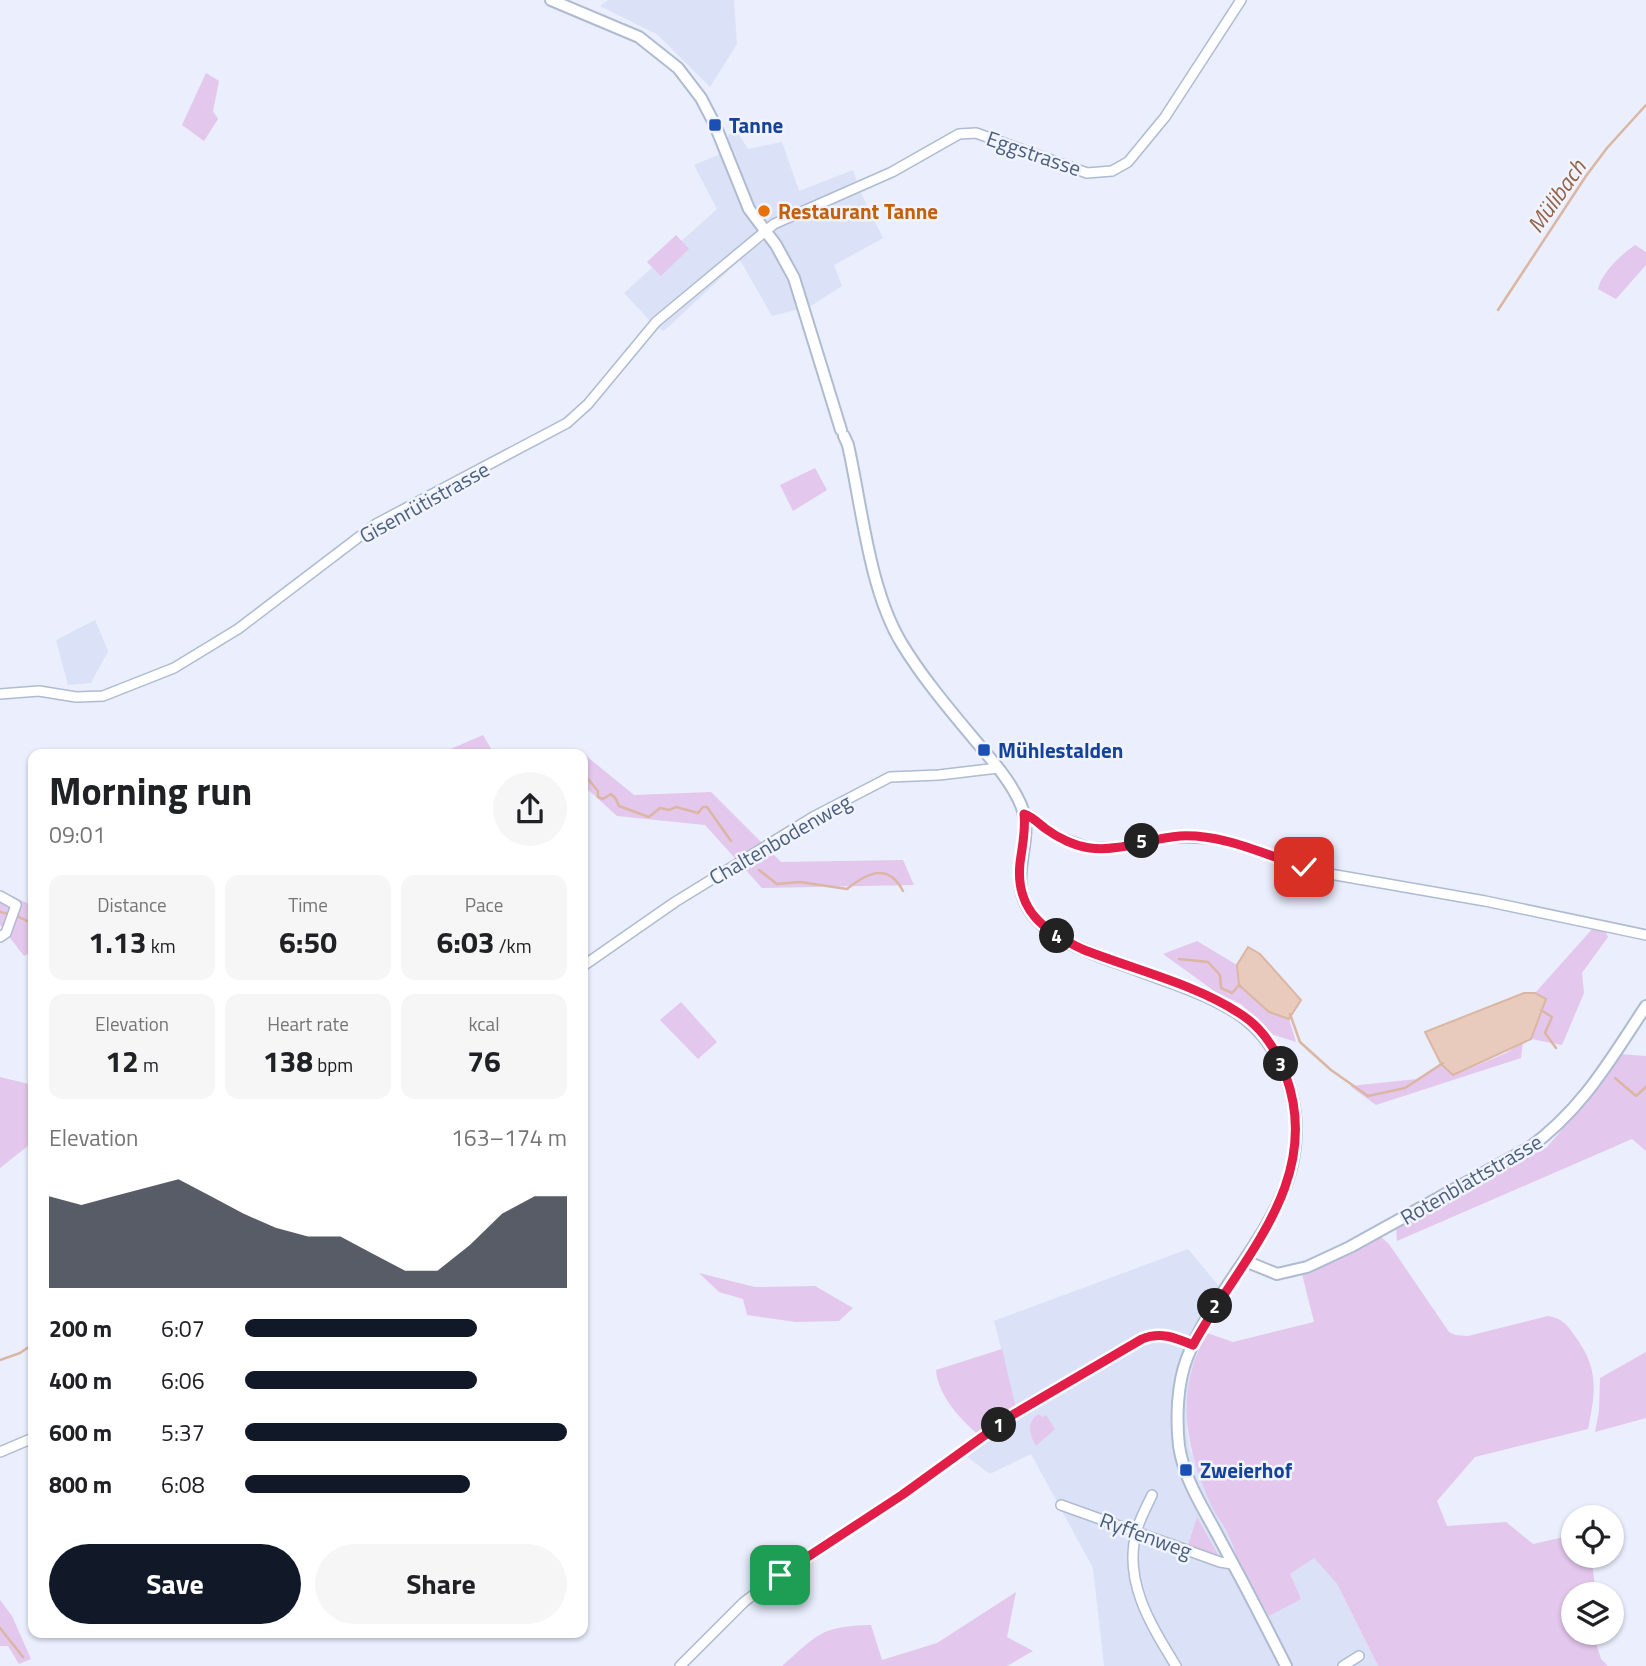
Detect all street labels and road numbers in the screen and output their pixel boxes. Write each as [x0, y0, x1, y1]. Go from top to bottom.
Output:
street label: Eggstrasse [982, 122, 1086, 184]
street label: Gisenrütistrasse [353, 453, 495, 551]
street label: Chaltenbodenweg [703, 785, 857, 893]
street label: Rotenblattstrasse [1394, 1125, 1548, 1233]
street label: Ryffenweg [1095, 1504, 1197, 1566]

